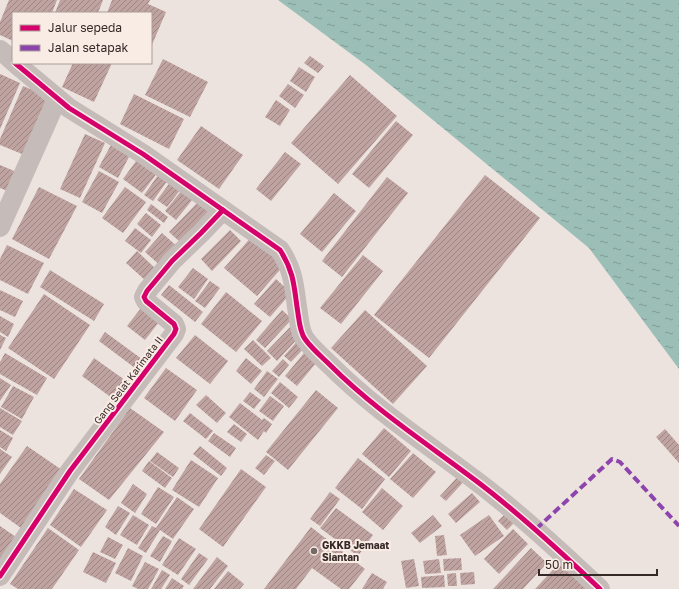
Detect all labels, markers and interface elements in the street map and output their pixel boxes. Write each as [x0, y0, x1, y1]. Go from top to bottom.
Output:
legend [12, 12, 152, 64]
text: Jalur sepeda [48, 20, 122, 35]
text: Jalan setapak [48, 40, 129, 55]
street label: Gang Selat Karimata II [91, 334, 165, 426]
place label: GKKB Jemaat Siantan [322, 539, 389, 563]
marker: GKKB Jemaat Siantan [309, 546, 319, 556]
scale bar [539, 551, 657, 577]
text: 50 m [545, 557, 573, 572]

